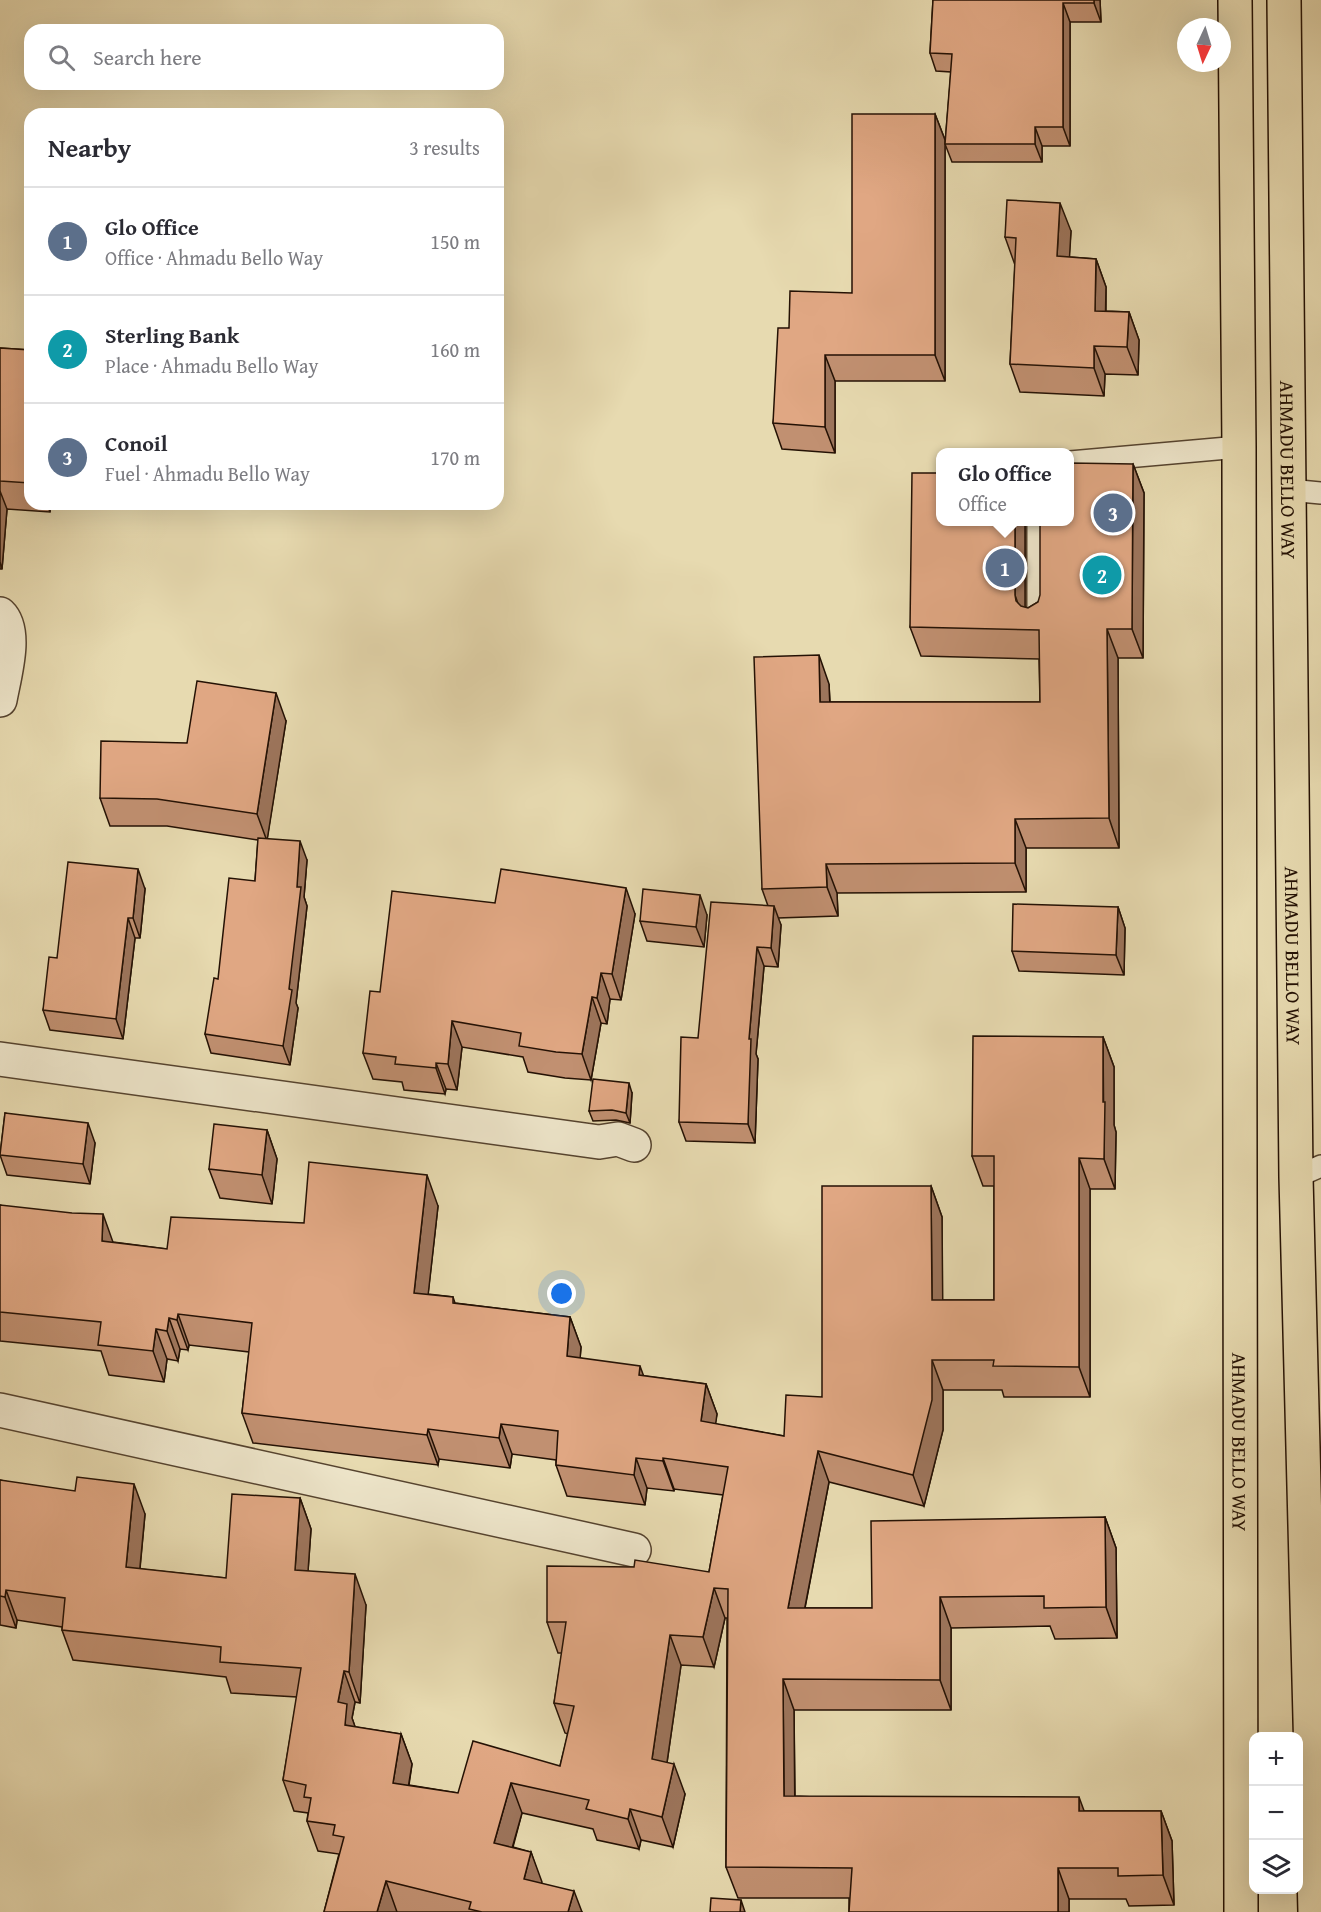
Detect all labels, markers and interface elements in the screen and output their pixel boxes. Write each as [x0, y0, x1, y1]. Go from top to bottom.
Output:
north arrow [1177, 18, 1231, 72]
search box [24, 24, 504, 90]
icon: search [45, 41, 78, 74]
text: Search here [93, 41, 202, 73]
text: Nearby [48, 128, 131, 167]
text: 3 results [409, 133, 480, 162]
text: Glo Office [105, 211, 199, 243]
text: 1 [62, 227, 73, 256]
text: 150 m [430, 227, 480, 256]
text: Office · Ahmadu Bello Way [105, 243, 323, 272]
text: Sterling Bank [105, 319, 239, 351]
text: 2 [62, 335, 73, 364]
text: 160 m [430, 335, 480, 364]
text: Place · Ahmadu Bello Way [105, 351, 318, 380]
street label: AHMADU BELLO WAY [1273, 380, 1304, 560]
text: Conoil [105, 427, 168, 459]
text: 3 [62, 443, 73, 472]
text: 170 m [430, 443, 480, 472]
popup [936, 448, 1074, 526]
text: Glo Office [958, 457, 1052, 489]
text: Fuel · Ahmadu Bello Way [105, 459, 310, 488]
text: Office [958, 489, 1007, 518]
pin: 3 [1094, 490, 1132, 536]
pin: 1 [986, 546, 1024, 590]
pin: 2 [1082, 552, 1122, 598]
street label: AHMADU BELLO WAY [1278, 866, 1309, 1046]
your location [547, 1279, 576, 1308]
street label: AHMADU BELLO WAY [1226, 1352, 1255, 1532]
map controls [1249, 1732, 1303, 1894]
button: + [1249, 1732, 1303, 1786]
button: − [1249, 1786, 1303, 1840]
button: layers [1249, 1840, 1303, 1894]

